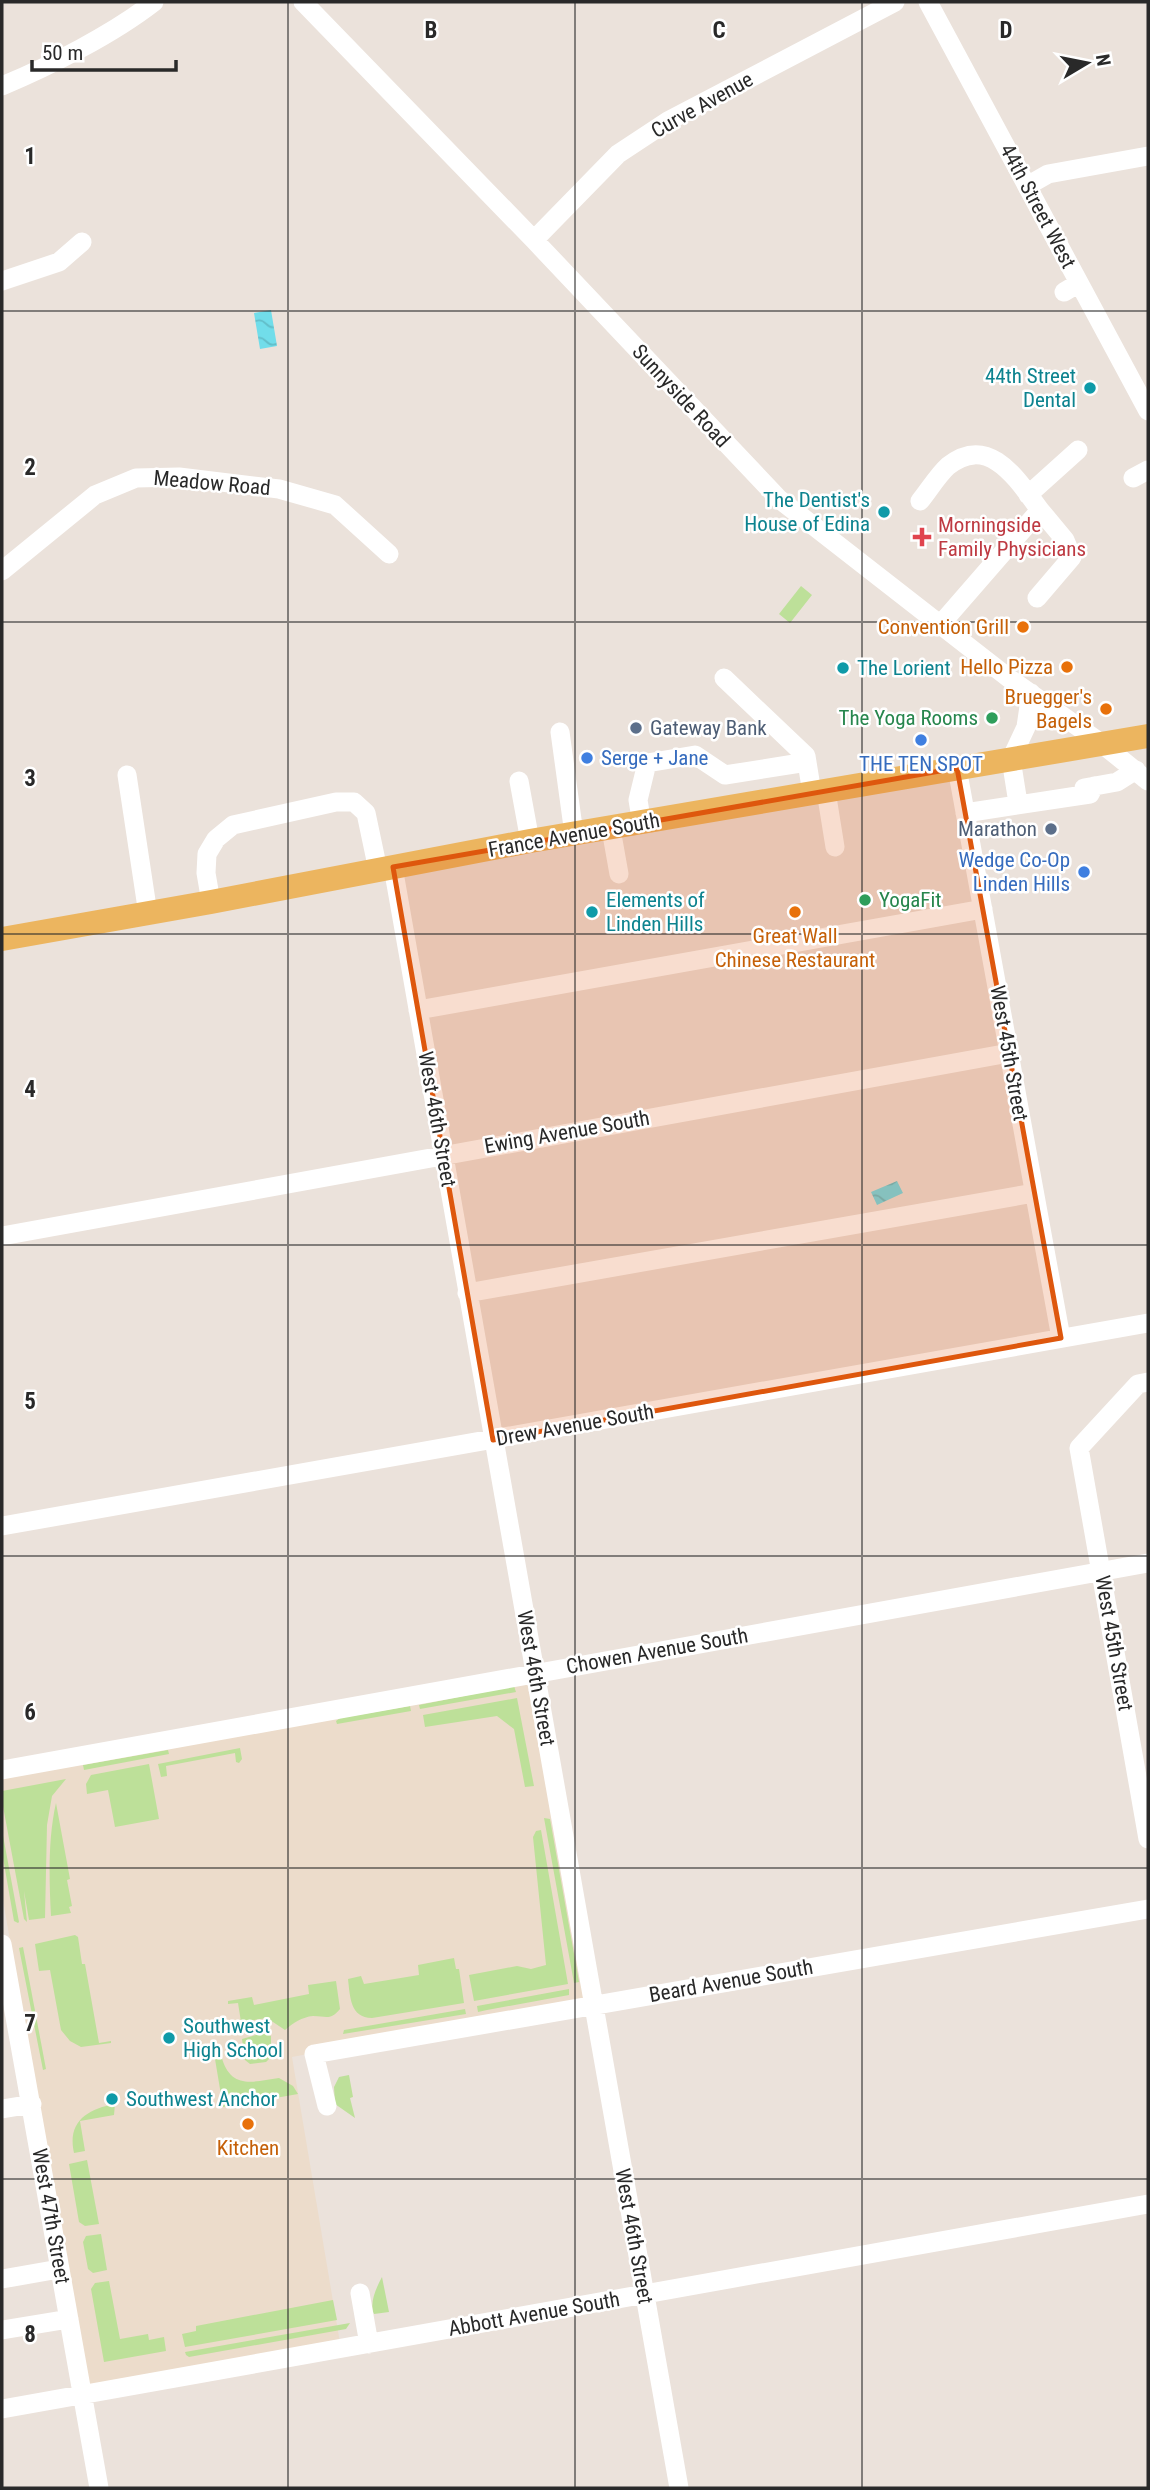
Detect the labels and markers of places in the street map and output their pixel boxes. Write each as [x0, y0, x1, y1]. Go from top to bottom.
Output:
place label: 44th Street Dental [985, 364, 1076, 412]
marker: 44th Street Dental [1082, 380, 1098, 396]
place label: The Dentist's House of Edina [744, 488, 870, 536]
marker: The Dentist's House of Edina [876, 504, 892, 520]
place label: Morningside Family Physicians [938, 513, 1086, 561]
marker: Morningside Family Physicians [912, 527, 932, 547]
place label: Convention Grill [878, 615, 1009, 639]
marker: Convention Grill [1015, 619, 1031, 635]
place label: Hello Pizza [960, 655, 1053, 679]
place label: The Lorient [857, 656, 951, 680]
marker: Hello Pizza [1059, 659, 1075, 675]
marker: The Lorient [835, 660, 851, 676]
place label: Bruegger's Bagels [1005, 685, 1092, 733]
marker: Bruegger's Bagels [1098, 701, 1114, 717]
place label: The Yoga Rooms [839, 706, 978, 730]
marker: The Yoga Rooms [984, 710, 1000, 726]
place label: Gateway Bank [650, 716, 767, 740]
marker: Gateway Bank [628, 720, 644, 736]
marker: THE TEN SPOT [913, 732, 929, 748]
place label: Serge + Jane [601, 746, 709, 770]
marker: Serge + Jane [579, 750, 595, 766]
place label: THE TEN SPOT [859, 752, 983, 776]
place label: Marathon [958, 817, 1037, 841]
marker: Marathon [1043, 821, 1059, 837]
place label: Wedge Co-Op Linden Hills [958, 848, 1070, 896]
marker: Wedge Co-Op Linden Hills [1076, 864, 1092, 880]
place label: Elements of Linden Hills [606, 888, 705, 936]
place label: YogaFit [879, 888, 941, 912]
marker: YogaFit [857, 892, 873, 908]
marker: Elements of Linden Hills [584, 904, 600, 920]
marker: Great Wall Chinese Restaurant [787, 904, 803, 920]
place label: Great Wall Chinese Restaurant [715, 924, 875, 972]
place label: Southwest High School [183, 2014, 283, 2062]
marker: Southwest High School [161, 2030, 177, 2046]
place label: Southwest Anchor [126, 2087, 277, 2111]
marker: Southwest Anchor [104, 2091, 120, 2107]
marker: Kitchen [240, 2116, 256, 2132]
place label: Kitchen [217, 2136, 279, 2160]

